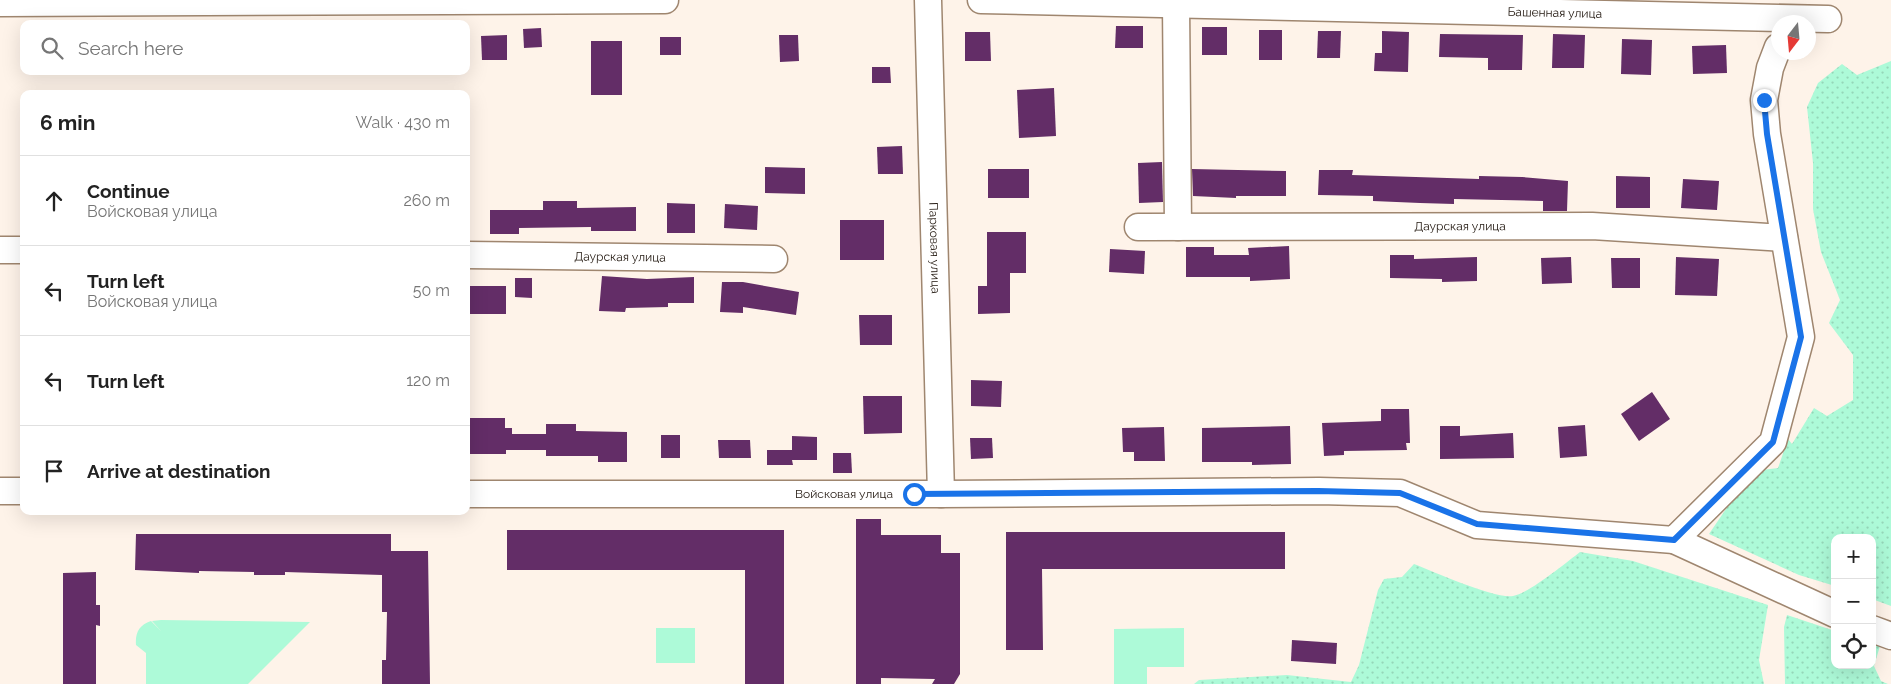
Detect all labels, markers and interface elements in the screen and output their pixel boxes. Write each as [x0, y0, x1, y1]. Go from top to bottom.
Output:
street label: Башенная улица [1507, 5, 1602, 21]
north arrow [1771, 15, 1816, 60]
search box [20, 20, 470, 75]
icon: search [38, 34, 66, 62]
text: Search here [78, 37, 184, 59]
route end [1753, 89, 1776, 112]
text: 6 min [40, 110, 95, 135]
text: Walk · 430 m [356, 113, 450, 132]
text: Continue [87, 180, 170, 202]
icon: ahead [40, 187, 68, 215]
text: 260 m [403, 191, 450, 210]
text: Войсковая улица [87, 202, 217, 221]
street label: Парковая улица [926, 202, 943, 294]
street label: Даурская улица [1414, 219, 1506, 233]
street label: Даурская улица [574, 249, 666, 265]
text: Turn left [87, 270, 164, 292]
icon: left [40, 277, 68, 305]
text: 50 m [413, 281, 450, 300]
text: Войсковая улица [87, 292, 217, 311]
icon: left [40, 367, 68, 395]
text: Turn left [87, 370, 164, 392]
text: 120 m [406, 371, 450, 390]
icon: arrive [40, 457, 68, 485]
text: Arrive at destination [87, 460, 271, 482]
route start [903, 483, 926, 506]
street label: Войсковая улица [795, 487, 893, 501]
map controls [1831, 534, 1876, 669]
button: + [1831, 534, 1876, 579]
button: − [1831, 579, 1876, 624]
button: locate [1831, 624, 1876, 669]

